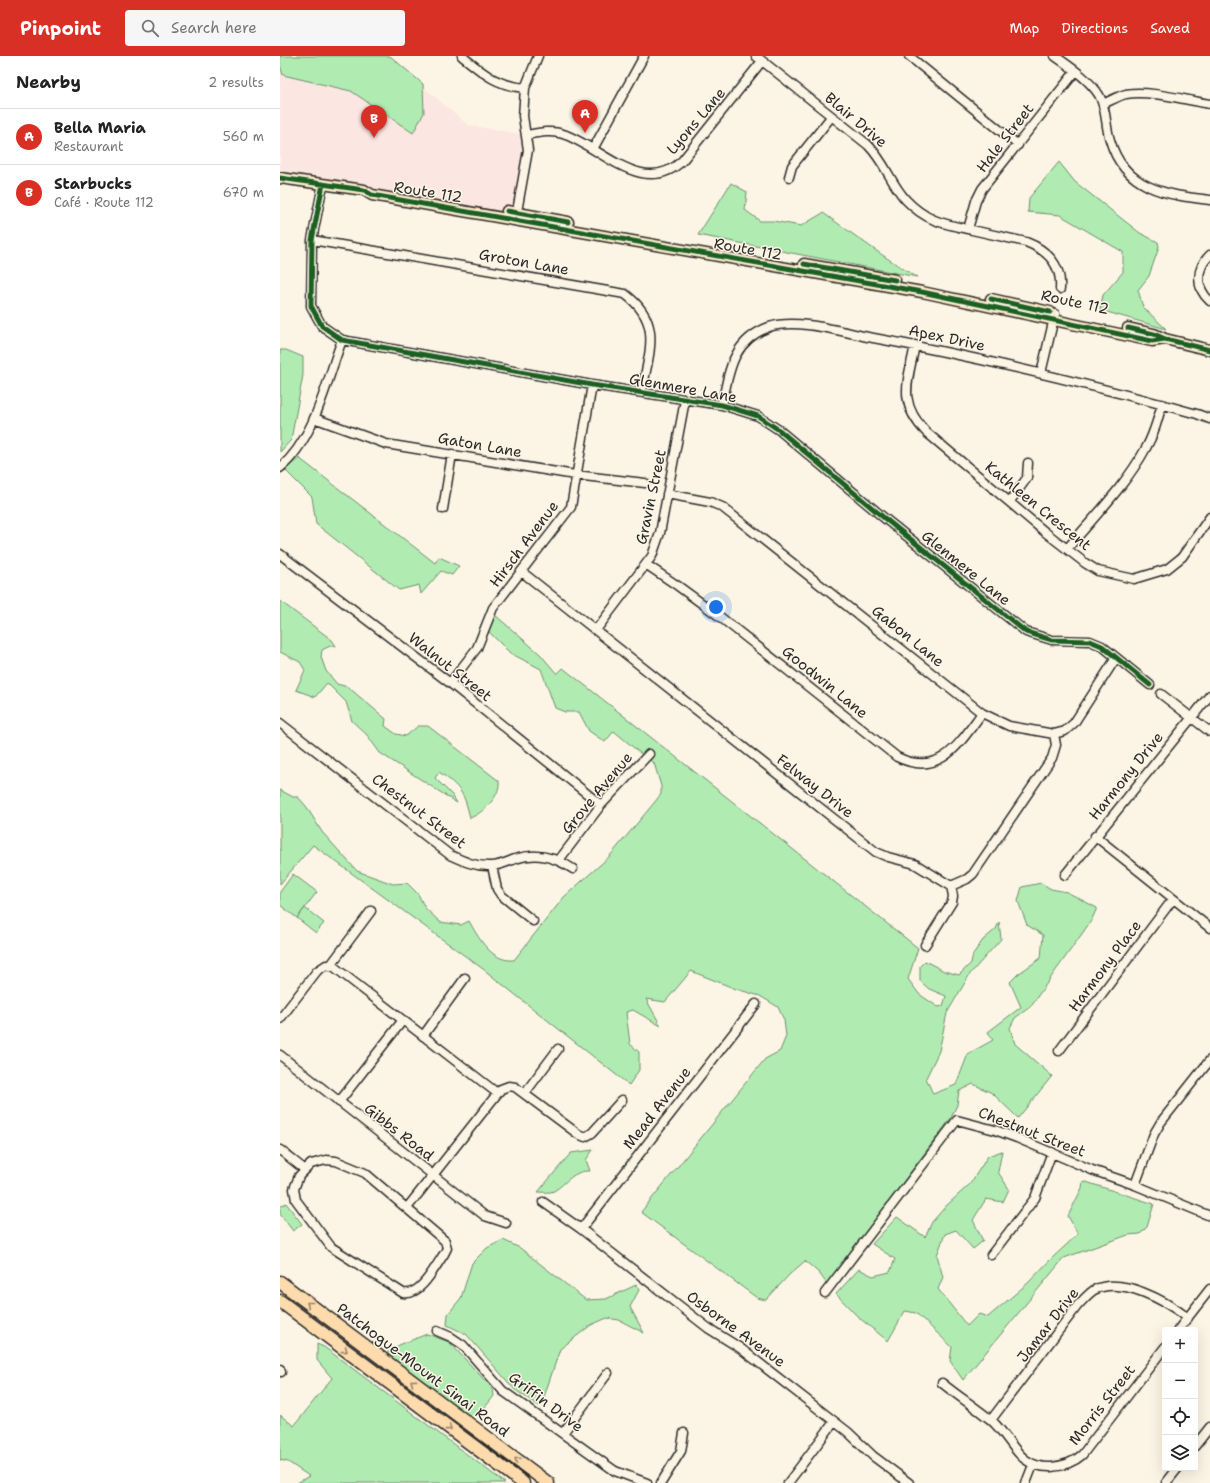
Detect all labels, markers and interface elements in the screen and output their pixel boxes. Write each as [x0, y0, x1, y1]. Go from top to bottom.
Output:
search box [125, 10, 405, 46]
text: Pinpoint [20, 16, 101, 41]
icon: search [139, 17, 161, 39]
text: Search here [171, 18, 257, 38]
text: Map [1010, 19, 1040, 37]
text: Directions [1062, 19, 1128, 37]
text: Saved [1150, 19, 1190, 37]
text: Nearby [16, 71, 81, 93]
text: 2 results [208, 74, 264, 91]
street label: Lyons Lane [662, 83, 730, 159]
street label: Blair Drive [820, 88, 892, 152]
street label: Hale Street [972, 99, 1038, 177]
pin: A [572, 100, 598, 133]
pin: B [361, 105, 387, 138]
text: Bella Maria [54, 118, 146, 138]
text: A [24, 128, 34, 145]
text: 560 m [223, 128, 264, 145]
text: Restaurant [54, 138, 124, 155]
text: Starbucks [54, 174, 132, 194]
street label: Route 112 [392, 177, 464, 207]
text: B [25, 184, 33, 201]
text: 670 m [223, 184, 264, 201]
text: Café · Route 112 [54, 194, 154, 211]
street label: Route 112 [712, 233, 784, 265]
street label: Groton Lane [477, 244, 571, 280]
street label: Route 112 [1039, 285, 1111, 319]
street label: Apex Drive [907, 320, 987, 356]
street label: Glenmere Lane [628, 369, 738, 407]
street label: Gaton Lane [436, 428, 524, 462]
street label: Gravin Street [631, 448, 671, 546]
street label: Kathleen Crescent [981, 457, 1095, 555]
street label: Hirsch Avenue [485, 497, 563, 591]
street label: Glenmere Lane [917, 526, 1015, 610]
your location [706, 597, 726, 617]
street label: Gabon Lane [868, 601, 948, 671]
street label: Walnut Street [404, 628, 496, 706]
street label: Goodwin Lane [778, 641, 872, 723]
street label: Harmony Drive [1084, 728, 1168, 824]
street label: Grove Avenue [557, 748, 637, 838]
street label: Felway Drive [772, 750, 858, 822]
street label: Chestnut Street [368, 769, 470, 853]
street label: Harmony Place [1064, 916, 1146, 1016]
street label: Mead Avenue [619, 1063, 695, 1153]
street label: Gibbs Road [360, 1099, 438, 1166]
street label: Chestnut Street [976, 1102, 1088, 1162]
street label: Jamar Drive [1013, 1284, 1083, 1366]
street label: Osborne Avenue [682, 1286, 790, 1372]
street label: Patchogue-Mount Sinai Road [333, 1299, 514, 1442]
one-way arrow [306, 1302, 313, 1309]
map controls [1162, 1327, 1198, 1471]
button: + [1162, 1327, 1198, 1363]
one-way arrow [340, 1345, 347, 1352]
street label: Morris Street [1064, 1361, 1140, 1449]
button: − [1162, 1363, 1198, 1399]
street label: Griffin Drive [505, 1367, 587, 1437]
one-way arrow [410, 1380, 417, 1387]
button: locate [1162, 1399, 1198, 1435]
one-way arrow [444, 1423, 451, 1430]
button: layers [1162, 1435, 1198, 1471]
one-way arrow [514, 1457, 521, 1464]

